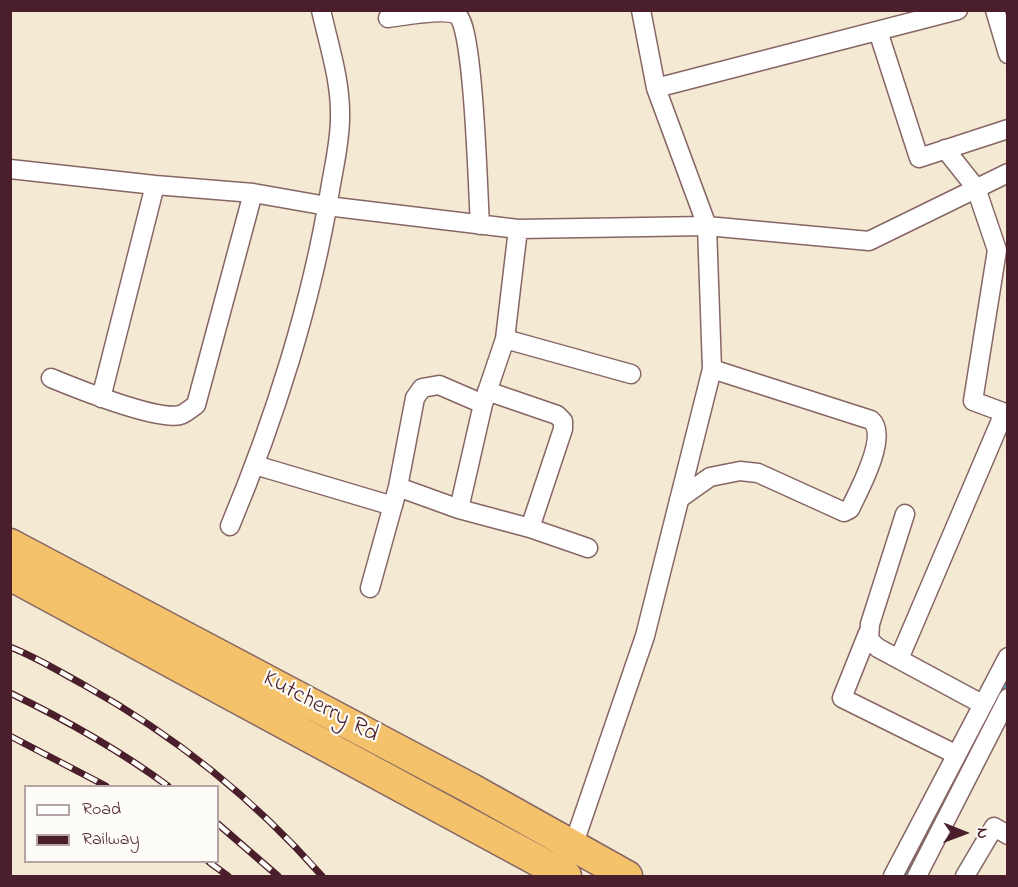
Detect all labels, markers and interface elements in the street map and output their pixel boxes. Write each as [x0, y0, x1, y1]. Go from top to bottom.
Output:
street label: Kutcherry Rd [257, 665, 383, 751]
legend [24, 785, 219, 863]
text: Road [82, 797, 121, 823]
north arrow [934, 803, 994, 863]
text: Railway [82, 827, 139, 853]
text: N [970, 828, 994, 839]

